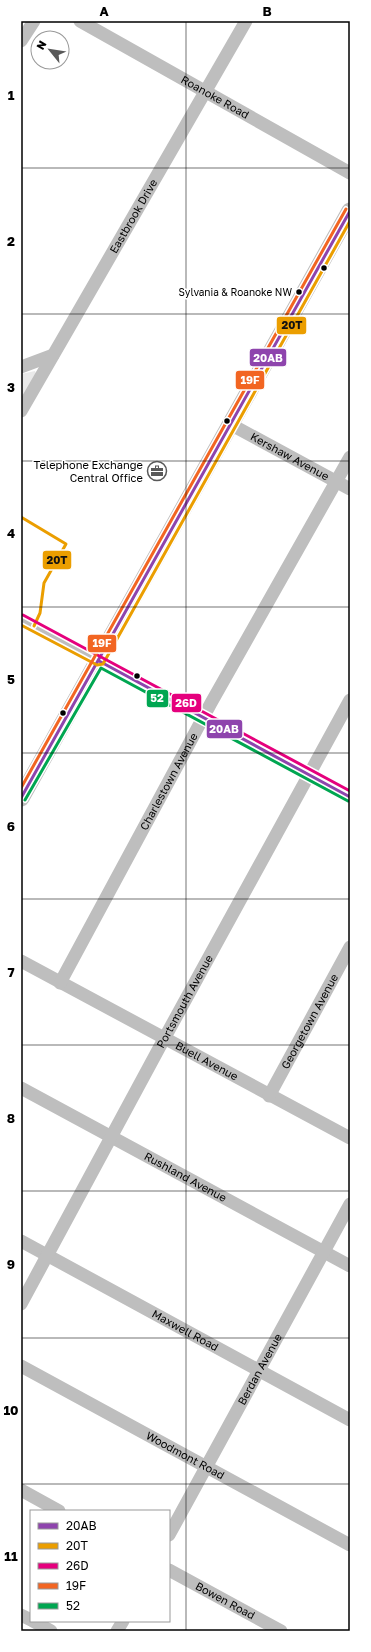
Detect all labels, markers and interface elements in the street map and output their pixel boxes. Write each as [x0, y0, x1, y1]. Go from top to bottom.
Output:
text: A [99, 3, 109, 19]
text: B [262, 3, 272, 19]
north arrow [30, 30, 70, 70]
text: N [33, 38, 49, 52]
street label: Roanoke Road [179, 72, 251, 121]
text: 1 [8, 87, 15, 103]
street label: Eastbrook Drive [107, 176, 160, 255]
text: 2 [7, 233, 15, 249]
unlabelled marker [319, 263, 329, 273]
place label: Sylvania & Roanoke NW [179, 286, 292, 298]
marker: Sylvania & Roanoke NW [294, 287, 304, 297]
line badge: 20T [276, 316, 307, 335]
text: 20T [281, 318, 303, 331]
line badge: 20AB [249, 348, 287, 367]
text: 20AB [253, 351, 283, 364]
line badge: 19F [235, 370, 265, 390]
text: 19F [240, 373, 260, 386]
text: 3 [7, 379, 15, 395]
unlabelled marker [222, 416, 232, 426]
street label: Kershaw Avenue [249, 429, 332, 482]
place label: Telephone Exchange Central Office [34, 458, 143, 484]
office icon: Telephone Exchange Central Office [146, 460, 168, 482]
text: 4 [7, 525, 15, 541]
line badge: 20T [42, 550, 72, 570]
text: 20T [46, 553, 68, 566]
line badge: 19F [87, 634, 117, 653]
text: 19F [92, 636, 112, 649]
text: 5 [7, 671, 15, 687]
unlabelled marker [132, 671, 142, 681]
line badge: 52 [146, 689, 169, 708]
text: 52 [150, 691, 164, 704]
line badge: 26D [171, 693, 202, 713]
text: 26D [175, 696, 197, 709]
unlabelled marker [58, 708, 68, 718]
line badge: 20AB [206, 719, 243, 739]
text: 20AB [209, 722, 239, 735]
street label: Charlestown Avenue [137, 730, 200, 832]
text: 6 [7, 818, 15, 834]
street label: Portsmouth Avenue [153, 952, 215, 1050]
text: 7 [7, 964, 15, 980]
street label: Georgetown Avenue [278, 971, 340, 1071]
street label: Buell Avenue [174, 1038, 241, 1083]
text: 8 [7, 1110, 15, 1126]
street label: Rushland Avenue [142, 1149, 229, 1204]
text: 9 [7, 1256, 15, 1272]
street label: Maxwell Road [150, 1307, 221, 1353]
street label: Berdan Avenue [235, 1331, 284, 1407]
text: 10 [3, 1402, 19, 1418]
street label: Woodmont Road [144, 1428, 227, 1481]
legend [30, 1510, 170, 1622]
text: 20AB [66, 1518, 96, 1533]
text: 20T [66, 1538, 88, 1553]
text: 11 [4, 1548, 18, 1564]
text: 26D [66, 1558, 89, 1573]
text: 19F [66, 1578, 86, 1593]
street label: Bowen Road [194, 1579, 257, 1622]
text: 52 [66, 1598, 80, 1613]

